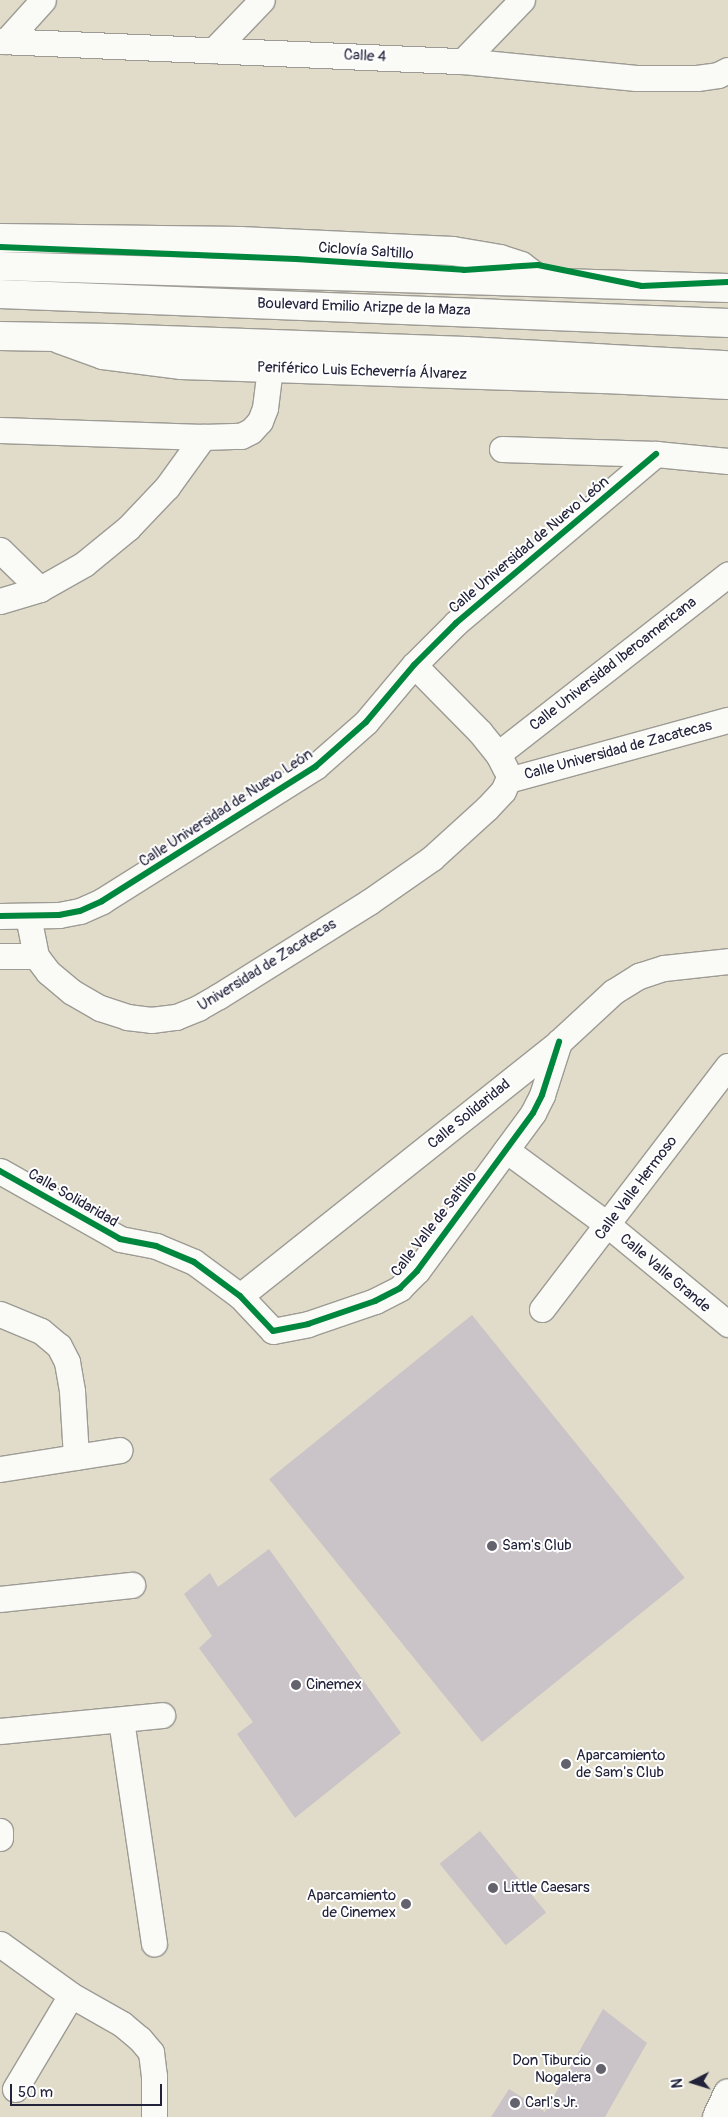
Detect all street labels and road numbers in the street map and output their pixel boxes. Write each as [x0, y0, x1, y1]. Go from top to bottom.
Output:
street label: Calle 4 [343, 46, 387, 66]
street label: Ciclovía Saltillo [318, 239, 414, 263]
street label: Boulevard Emilio Arizpe de la Maza [257, 294, 471, 320]
street label: Periférico Luis Echeverría Álvarez [257, 358, 467, 384]
street label: Calle Universidad de Nuevo León [445, 473, 613, 617]
street label: Calle Universidad Iberoamericana [526, 593, 700, 735]
street label: Calle Universidad de Zacatecas [522, 716, 714, 784]
street label: Calle Universidad de Nuevo León [136, 745, 316, 871]
street label: Universidad de Zacatecas [195, 915, 339, 1015]
street label: Calle Solidaridad [424, 1075, 514, 1153]
street label: Calle Valle Hermoso [591, 1132, 681, 1244]
street label: Calle Solidaridad [25, 1165, 121, 1231]
street label: Calle Valle de Saltillo [387, 1168, 481, 1280]
street label: Calle Valle Grande [616, 1230, 714, 1316]

